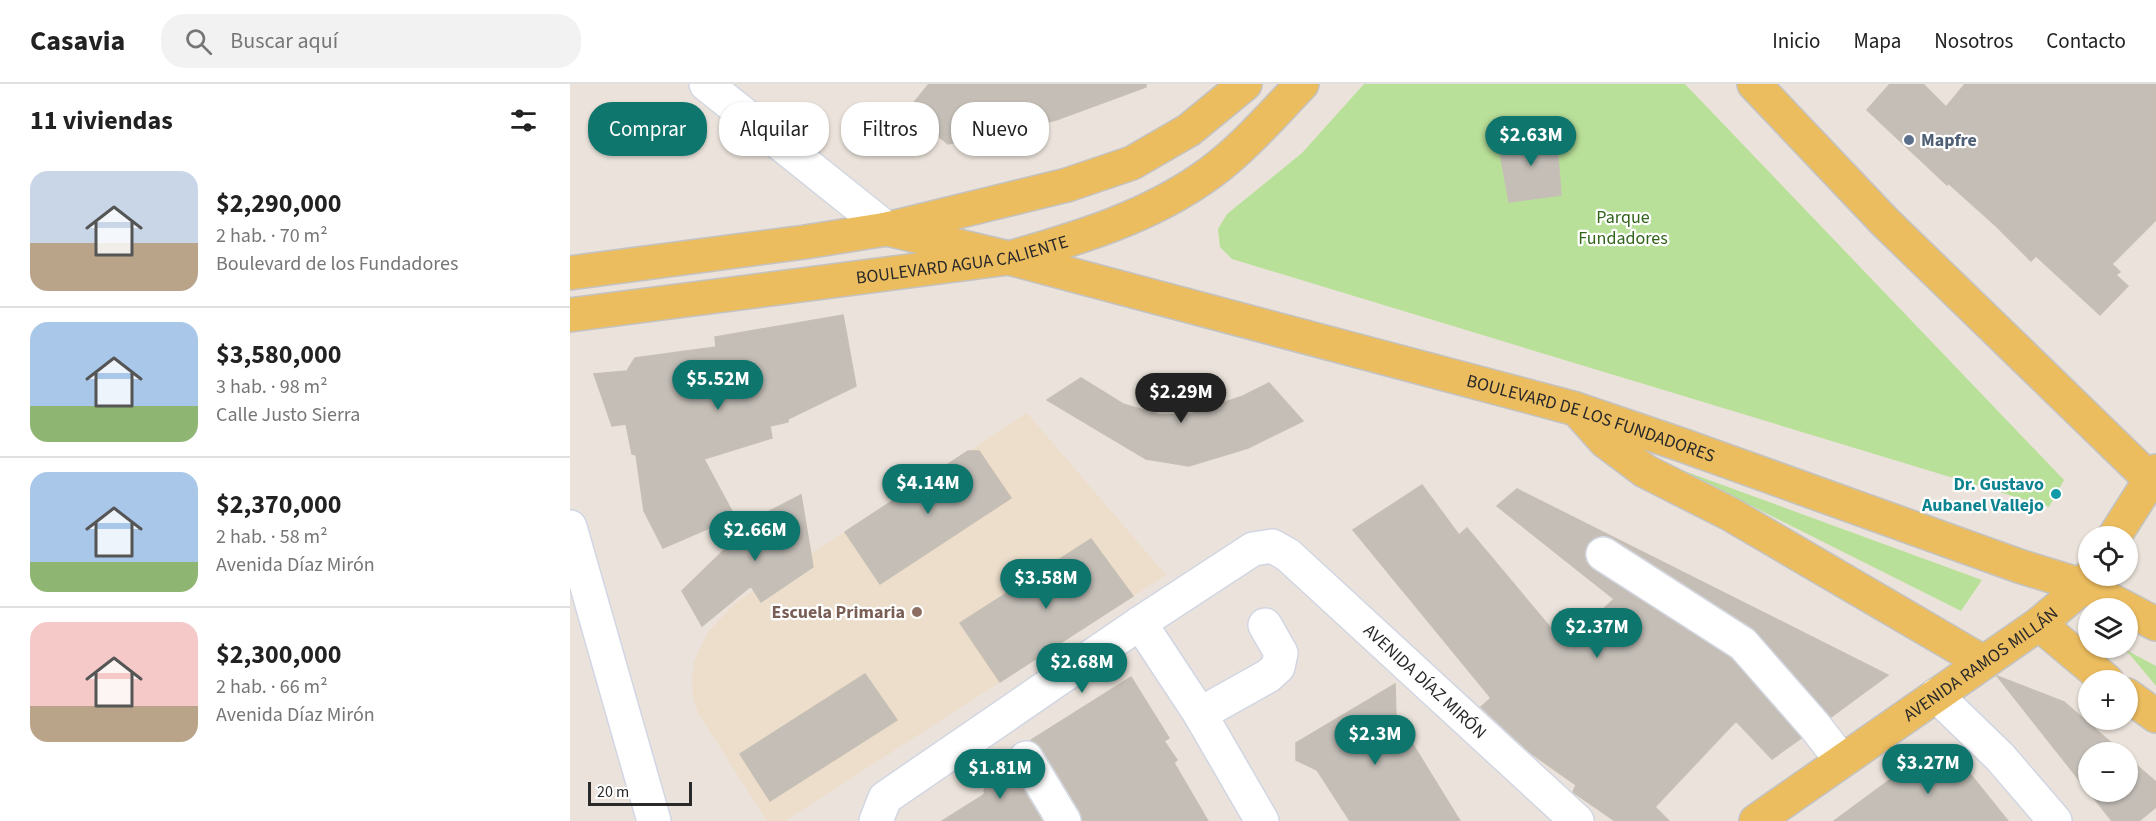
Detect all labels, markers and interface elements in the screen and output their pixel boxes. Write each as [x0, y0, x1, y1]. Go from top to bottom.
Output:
search box [161, 14, 581, 68]
text: Casavia [30, 21, 125, 61]
icon: search [182, 25, 215, 58]
text: Buscar aquí [230, 25, 338, 57]
text: Inicio [1772, 26, 1820, 56]
text: Mapa [1853, 26, 1901, 56]
text: Nosotros [1934, 26, 2013, 56]
text: Contacto [2046, 26, 2126, 56]
text: 11 viviendas [30, 102, 173, 139]
chip: Comprar [588, 102, 707, 156]
chip: Alquilar [719, 102, 829, 156]
chip: Filtros [841, 102, 939, 156]
chip: Nuevo [951, 102, 1049, 156]
icon: filters [507, 104, 540, 137]
pin: $2.63M [1482, 116, 1580, 167]
text: $2.63M [1499, 121, 1563, 149]
place label: Mapfre [1921, 128, 1977, 153]
marker: Mapfre [1902, 133, 1916, 147]
text: $2,290,000 [216, 185, 341, 222]
icon: home [78, 195, 150, 267]
park label: Parque Fundadores [1578, 205, 1668, 251]
text: 2 hab. · 70 m² [216, 222, 328, 250]
street label: BOULEVARD AGUA CALIENTE [854, 229, 1071, 290]
text: Boulevard de los Fundadores [216, 250, 458, 278]
text: $3,580,000 [216, 336, 341, 373]
icon: home [78, 346, 150, 418]
pin: $5.52M [669, 360, 767, 411]
text: $5.52M [686, 365, 750, 393]
street label: BOULEVARD DE LOS FUNDADORES [1464, 368, 1719, 468]
text: 3 hab. · 98 m² [216, 373, 328, 401]
pin: $2.29M [1132, 373, 1230, 424]
text: $2.29M [1149, 378, 1213, 406]
text: Calle Justo Sierra [216, 401, 360, 429]
pin: $4.14M [879, 464, 977, 515]
text: $4.14M [896, 469, 960, 497]
place label: Dr. Gustavo Aubanel Vallejo [1921, 472, 2044, 518]
text: $2,370,000 [216, 486, 341, 523]
marker: Dr. Gustavo Aubanel Vallejo [2049, 487, 2063, 501]
icon: home [78, 496, 150, 568]
pin: $2.66M [706, 511, 804, 562]
text: $2.66M [723, 516, 787, 544]
text: 2 hab. · 58 m² [216, 523, 328, 551]
map controls [2078, 526, 2138, 802]
button: locate [2078, 526, 2138, 586]
text: Avenida Díaz Mirón [216, 551, 375, 579]
pin: $3.58M [997, 559, 1095, 610]
text: $3.58M [1014, 564, 1078, 592]
button: layers [2078, 598, 2138, 658]
place label: Escuela Primaria [772, 600, 905, 625]
street label: AVENIDA RAMOS MILLÁN [1898, 601, 2063, 727]
marker: Escuela Primaria [910, 605, 924, 619]
pin: $2.37M [1548, 608, 1646, 659]
text: $2.37M [1565, 613, 1629, 641]
street label: AVENIDA DÍAZ MIRÓN [1358, 618, 1492, 744]
text: $2,300,000 [216, 636, 341, 673]
pin: $2.68M [1033, 643, 1131, 694]
icon: home [78, 646, 150, 718]
text: $2.68M [1050, 648, 1114, 676]
button: + [2078, 670, 2138, 730]
text: 2 hab. · 66 m² [216, 673, 328, 701]
text: Avenida Díaz Mirón [216, 701, 375, 729]
pin: $2.3M [1333, 715, 1417, 766]
text: $2.3M [1349, 720, 1401, 748]
button: − [2078, 742, 2138, 802]
pin: $3.27M [1879, 744, 1977, 795]
pin: $1.81M [951, 749, 1049, 800]
text: $3.27M [1896, 749, 1960, 777]
text: $1.81M [968, 754, 1032, 782]
scale bar [588, 779, 692, 806]
text: 20 m [597, 781, 629, 803]

